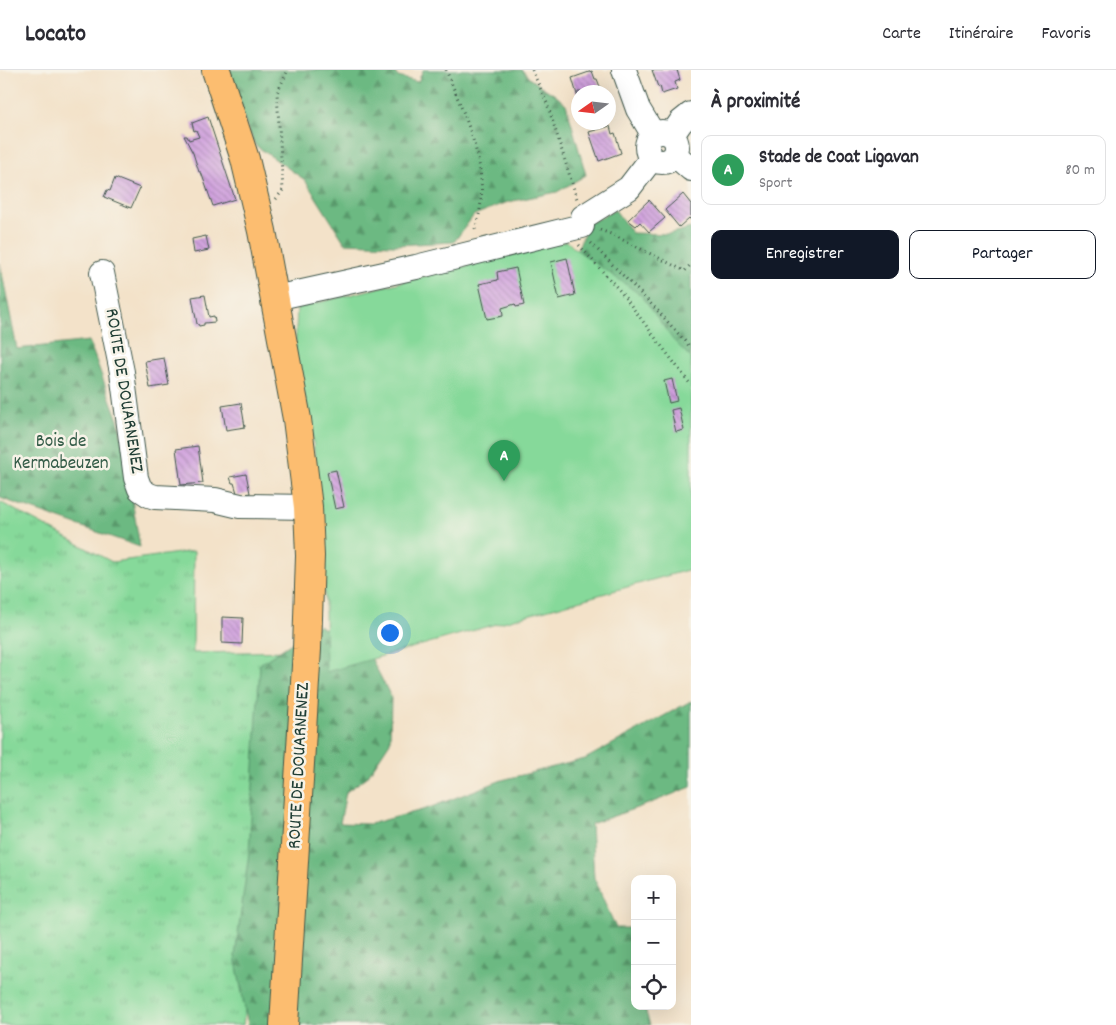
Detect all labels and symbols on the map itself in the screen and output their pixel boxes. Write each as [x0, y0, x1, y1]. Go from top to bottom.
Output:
north arrow [571, 85, 616, 130]
street label: ROUTE DE DOUARNENEZ [97, 307, 149, 476]
park label: Bois de Kermabeuzen [13, 429, 109, 478]
pin: A [488, 440, 520, 481]
your location [377, 620, 403, 646]
street label: ROUTE DE DOUARNENEZ [282, 682, 318, 850]

